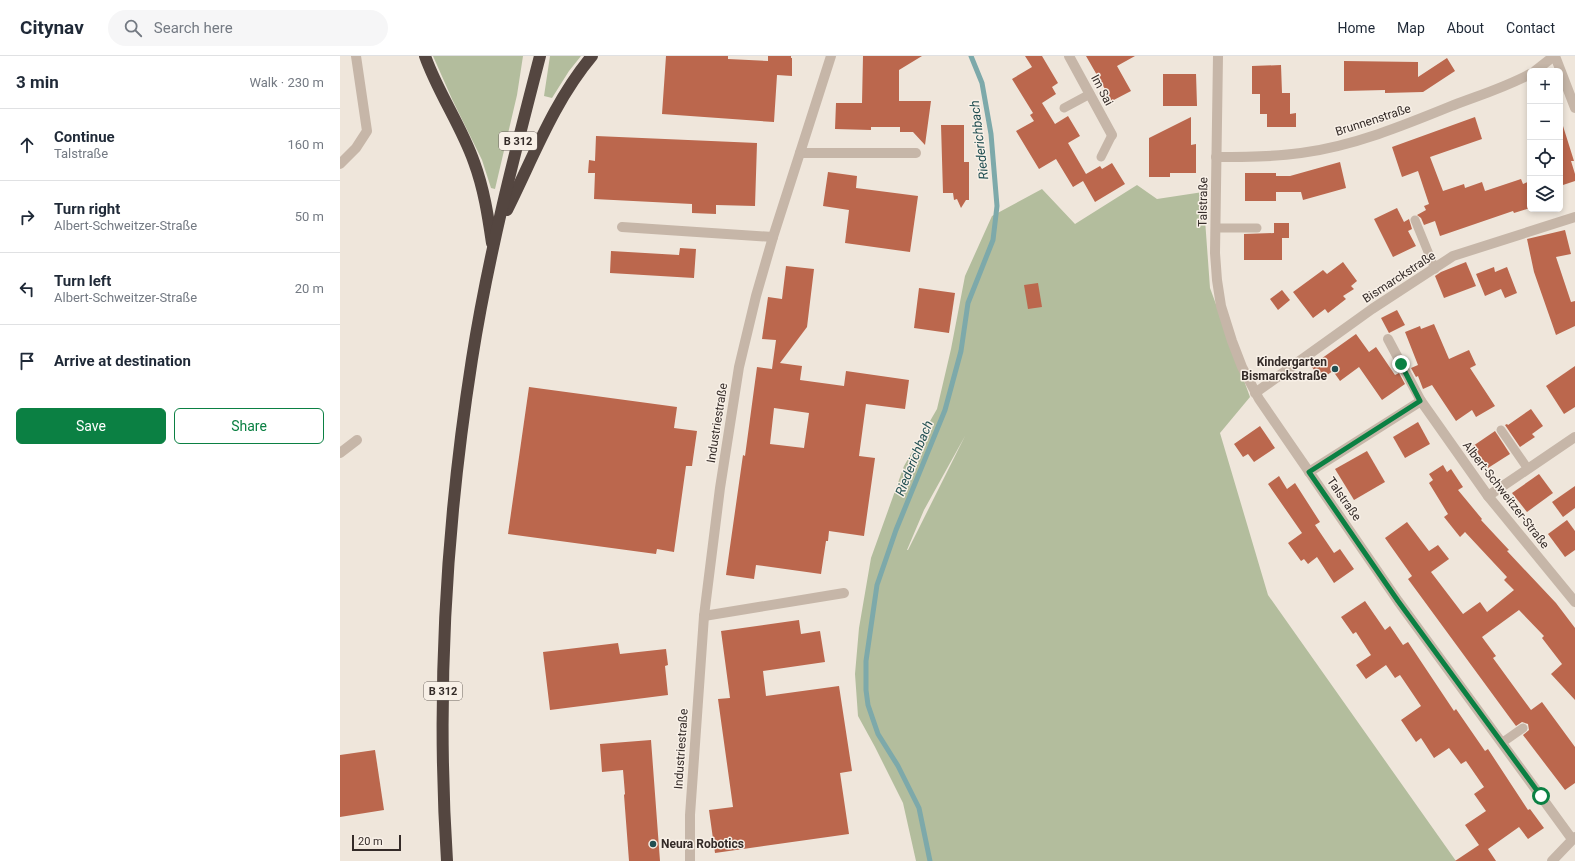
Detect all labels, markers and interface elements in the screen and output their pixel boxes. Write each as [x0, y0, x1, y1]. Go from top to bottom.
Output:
search box [108, 10, 388, 46]
text: Citynav [20, 16, 84, 39]
icon: search [122, 17, 144, 39]
text: Search here [154, 19, 233, 37]
text: Home [1337, 20, 1375, 36]
text: Map [1397, 20, 1425, 36]
text: About [1447, 20, 1484, 36]
text: Contact [1506, 20, 1555, 36]
map controls [1527, 68, 1563, 212]
button: + [1527, 68, 1563, 104]
text: 3 min [16, 72, 59, 92]
street label: Im Sai [1088, 72, 1116, 108]
text: Walk · 230 m [249, 75, 324, 90]
water label: Riederichbach [967, 99, 991, 180]
street label: Brunnenstraße [1334, 101, 1412, 139]
button: − [1527, 104, 1563, 140]
text: Continue [54, 128, 115, 146]
road number: B 312 [499, 132, 537, 150]
icon: ahead [16, 134, 38, 156]
text: 160 m [287, 137, 324, 152]
button: locate [1527, 140, 1563, 176]
text: Talstraße [54, 146, 108, 161]
button: layers [1527, 176, 1563, 212]
street label: Talstraße [1196, 177, 1210, 227]
text: Turn right [54, 200, 120, 218]
icon: right [16, 206, 38, 228]
text: 50 m [295, 209, 324, 224]
text: Albert-Schweitzer-Straße [54, 218, 197, 233]
street label: Bismarckstraße [1360, 248, 1438, 306]
text: Turn left [54, 272, 111, 290]
icon: left [16, 278, 38, 300]
text: 20 m [295, 281, 324, 296]
text: Albert-Schweitzer-Straße [54, 290, 197, 305]
icon: arrive [16, 350, 38, 372]
text: Arrive at destination [54, 352, 191, 370]
place label: Kindergarten Bismarckstraße [1241, 355, 1328, 383]
route end [1392, 355, 1410, 373]
marker: Kindergarten Bismarckstraße [1330, 364, 1340, 374]
street label: Industriestraße [704, 382, 730, 464]
button: Save [16, 408, 166, 444]
button: Share [174, 408, 324, 444]
water label: Riederichbach [892, 418, 936, 498]
street label: Albert-Schweitzer-Straße [1460, 439, 1552, 551]
street label: Talstraße [1324, 475, 1364, 523]
road number: B 312 [424, 682, 462, 700]
street label: Industriestraße [671, 708, 691, 790]
route start [1532, 787, 1550, 805]
scale bar [352, 833, 401, 852]
text: 20 m [358, 835, 383, 848]
place label: Neura Robotics [661, 837, 744, 851]
marker: Neura Robotics [648, 839, 658, 849]

